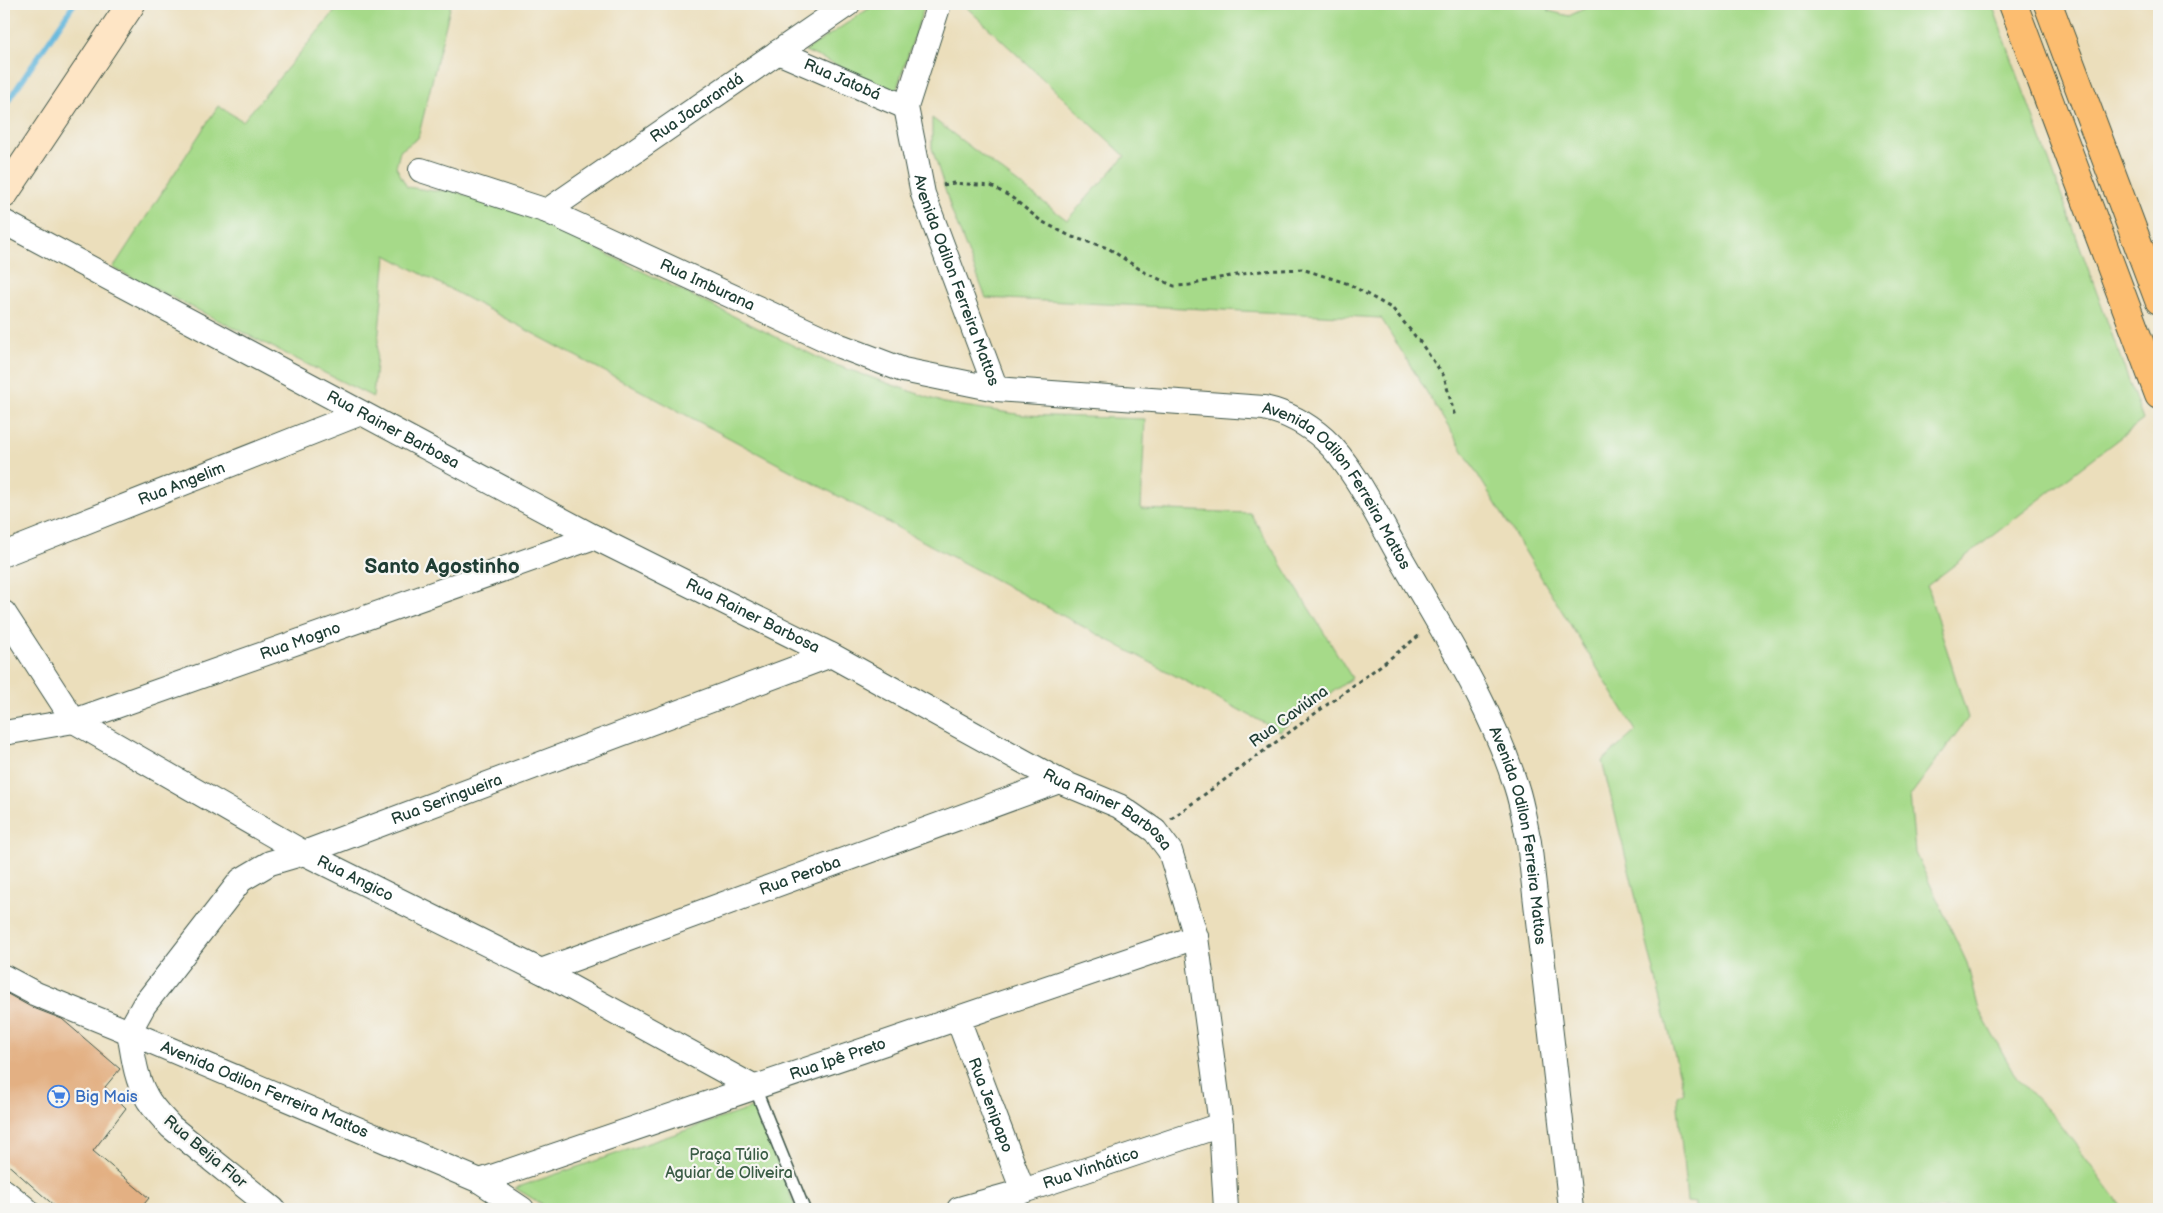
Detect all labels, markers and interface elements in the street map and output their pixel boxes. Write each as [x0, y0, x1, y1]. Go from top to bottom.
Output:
street label: Rua Jatobá [801, 55, 884, 104]
street label: Rua Jacarandá [647, 69, 747, 147]
street label: Avenida Odilon Ferreira Mattos [910, 173, 1003, 389]
street label: Rua Imburana [657, 255, 758, 315]
street label: Rua Rainer Barbosa [324, 387, 463, 473]
street label: Avenida Odilon Ferreira Mattos [1260, 398, 1415, 573]
street label: Rua Angelim [135, 458, 228, 510]
district label: Santo Agostinho [364, 554, 520, 579]
street label: Rua Rainer Barbosa [682, 575, 823, 657]
street label: Rua Mogno [257, 618, 343, 664]
street label: Rua Caviúna [1246, 682, 1332, 752]
street label: Avenida Odilon Ferreira Mattos [1485, 723, 1550, 946]
street label: Rua Rainer Barbosa [1040, 765, 1176, 854]
street label: Rua Seringueira [389, 770, 505, 829]
street label: Rua Angico [314, 851, 397, 905]
street label: Rua Peroba [757, 852, 843, 900]
street label: Rua Ipê Preto [787, 1034, 888, 1084]
street label: Avenida Odilon Ferreira Mattos [158, 1037, 371, 1142]
street label: Rua Jenipapo [964, 1055, 1017, 1155]
supermarket icon: Big Mais [47, 1085, 71, 1109]
place label: Big Mais [75, 1088, 138, 1107]
street label: Rua Beija Flor [159, 1112, 251, 1192]
street label: Rua Vinhático [1040, 1144, 1141, 1193]
park label: Praça Túlio Aguiar de Oliveira [665, 1146, 793, 1183]

